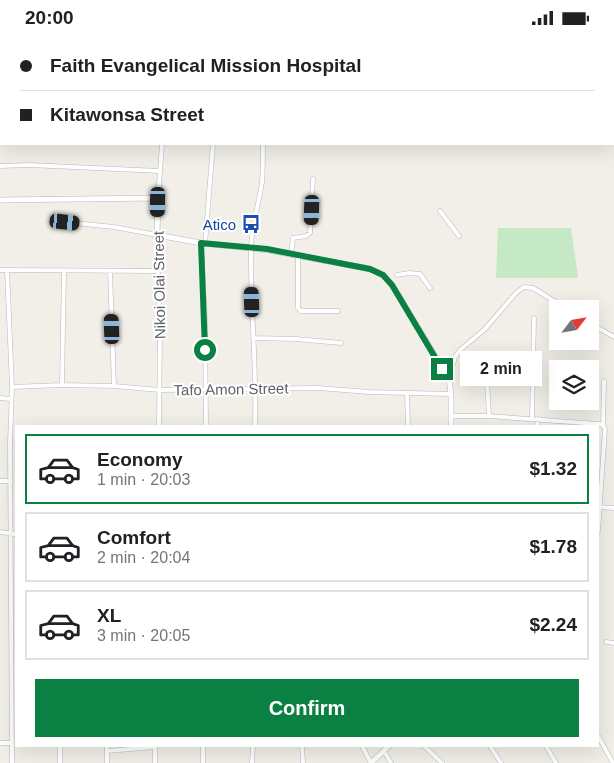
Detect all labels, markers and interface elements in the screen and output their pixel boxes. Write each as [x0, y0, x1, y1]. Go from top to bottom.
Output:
text: 20:00 [25, 7, 74, 28]
text: Faith Evangelical Mission Hospital [50, 55, 361, 76]
text: Kitawonsa Street [50, 104, 204, 125]
car [150, 187, 165, 217]
car [303, 195, 320, 225]
car [49, 213, 80, 231]
bus stop icon: Atico [240, 213, 262, 235]
place label: Atico [203, 216, 236, 233]
street label: Nikoi Olai Street [150, 230, 168, 339]
car [243, 287, 260, 317]
north arrow [549, 300, 599, 350]
map controls [549, 300, 599, 410]
car [103, 314, 120, 344]
route start [194, 339, 216, 361]
callout: 2 min [460, 351, 542, 387]
route end [431, 358, 453, 380]
text: 2 min [480, 360, 522, 377]
button: layers [549, 360, 599, 410]
street label: Tafo Amon Street [173, 379, 289, 399]
icon: car [37, 447, 82, 492]
text: Economy [97, 449, 183, 470]
text: $1.32 [529, 458, 577, 479]
text: 1 min · 20:03 [97, 471, 190, 488]
icon: car [37, 525, 82, 570]
text: Comfort [97, 527, 171, 548]
text: $1.78 [529, 536, 577, 557]
text: 2 min · 20:04 [97, 549, 190, 566]
icon: car [37, 603, 82, 648]
text: XL [97, 605, 121, 626]
text: $2.24 [529, 614, 577, 635]
text: 3 min · 20:05 [97, 627, 190, 644]
button: Confirm [35, 679, 579, 737]

